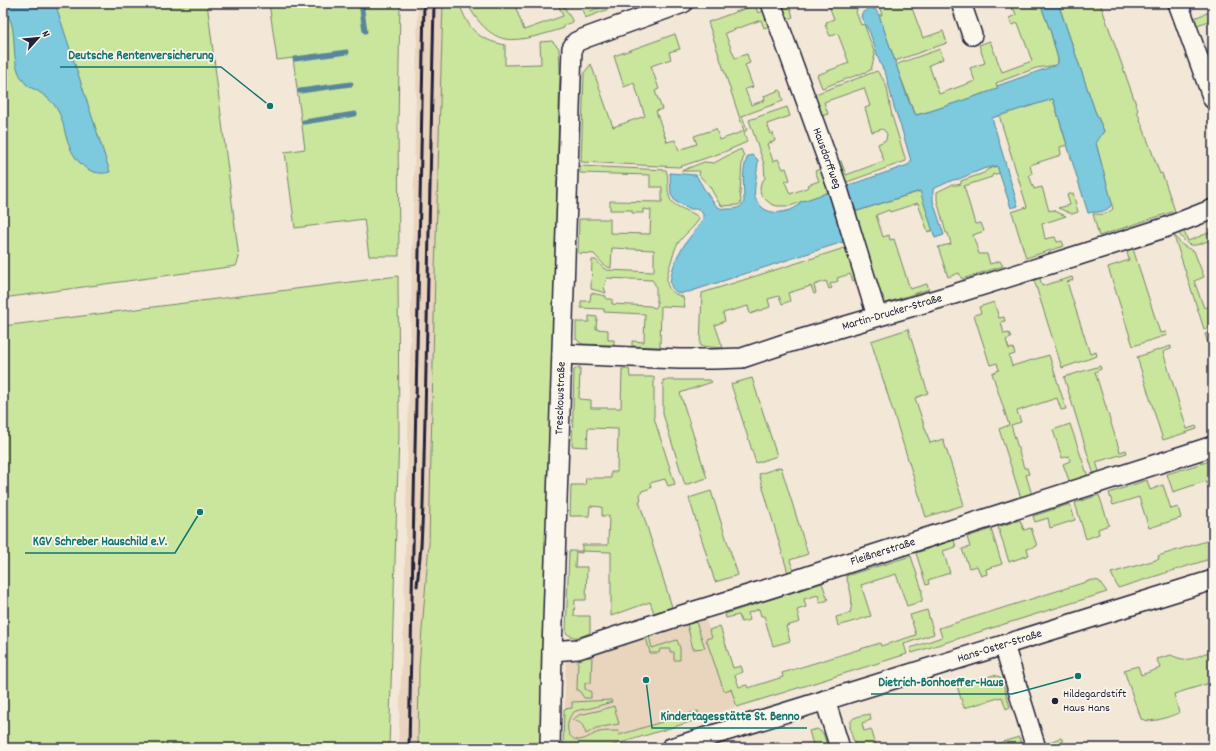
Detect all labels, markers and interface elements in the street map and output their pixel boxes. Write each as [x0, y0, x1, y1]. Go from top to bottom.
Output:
north arrow [18, 18, 58, 58]
text: N [37, 28, 54, 41]
callout: Deutsche Rentenversicherung [60, 42, 221, 67]
text: Deutsche Rentenversicherung [68, 47, 214, 66]
street label: Hausdorffweg [808, 125, 846, 191]
street label: Martin-Drucker-Straße [840, 290, 944, 335]
street label: Tresckowstraße [551, 361, 570, 435]
callout: KGV Schreber Hauschild e.V. [25, 528, 175, 553]
text: KGV Schreber Hauschild e.V. [33, 533, 167, 552]
street label: Fleißnerstraße [848, 533, 917, 570]
street label: Hans-Oster-Straße [955, 625, 1044, 667]
callout: Dietrich-Bonhoeffer-Haus [871, 669, 1012, 694]
text: Dietrich-Bonhoeffer-Haus [878, 674, 1004, 693]
place label: Hildegardstift Haus Hans [1063, 686, 1127, 717]
marker: Hildegardstift Haus Hans [1050, 696, 1060, 706]
callout: Kindertagesstätte St. Benno [652, 703, 807, 728]
text: Kindertagesstätte St. Benno [660, 708, 800, 727]

